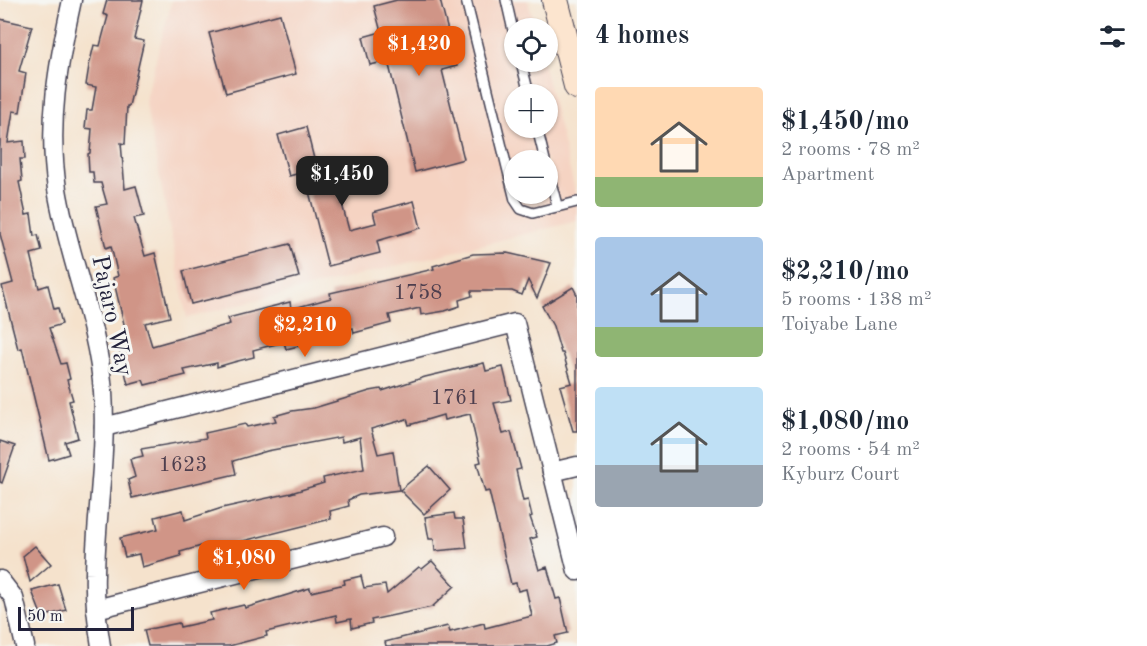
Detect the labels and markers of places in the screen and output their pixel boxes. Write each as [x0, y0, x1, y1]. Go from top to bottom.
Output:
pin: $1,420 [370, 26, 468, 77]
pin: $1,450 [293, 156, 391, 207]
pin: $2,210 [256, 307, 354, 358]
pin: $1,080 [195, 540, 293, 591]

